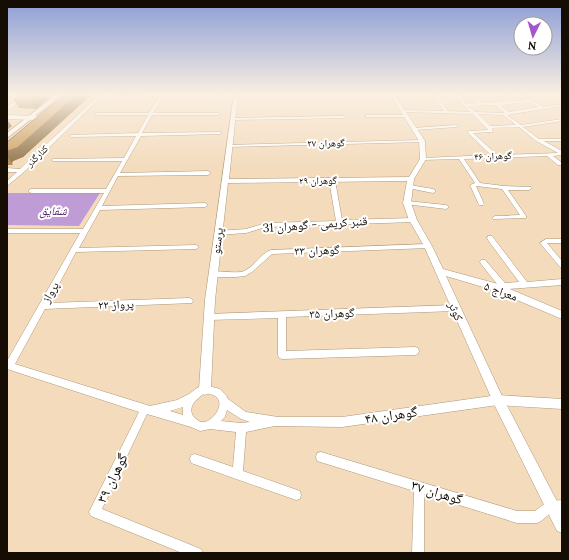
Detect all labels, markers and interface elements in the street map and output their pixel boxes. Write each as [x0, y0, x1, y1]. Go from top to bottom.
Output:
north arrow [513, 16, 553, 56]
text: N [527, 39, 537, 53]
street label: گوهران ۲۷ [307, 136, 346, 150]
street label: کنارگذر [22, 142, 51, 170]
street label: گوهران ۴۶ [474, 149, 513, 163]
street label: گوهران ۲۹ [299, 174, 337, 187]
park label: شقایق [39, 203, 68, 219]
street label: قنبر کریمی - گوهران 31 [262, 213, 368, 236]
street label: پرستو [208, 226, 226, 255]
street label: گوهران ۳۳ [294, 242, 340, 258]
street label: پرواز [38, 278, 62, 306]
street label: معراج ۵ [482, 278, 520, 304]
street label: پرواز ۲۲ [98, 296, 135, 312]
street label: کوثر [445, 298, 467, 323]
street label: گوهران ۳۵ [309, 305, 355, 321]
street label: گوهران ۴۸ [364, 402, 419, 428]
street label: گوهران ۳۹ [92, 450, 132, 506]
street label: گوهران ۳۷ [409, 476, 465, 508]

